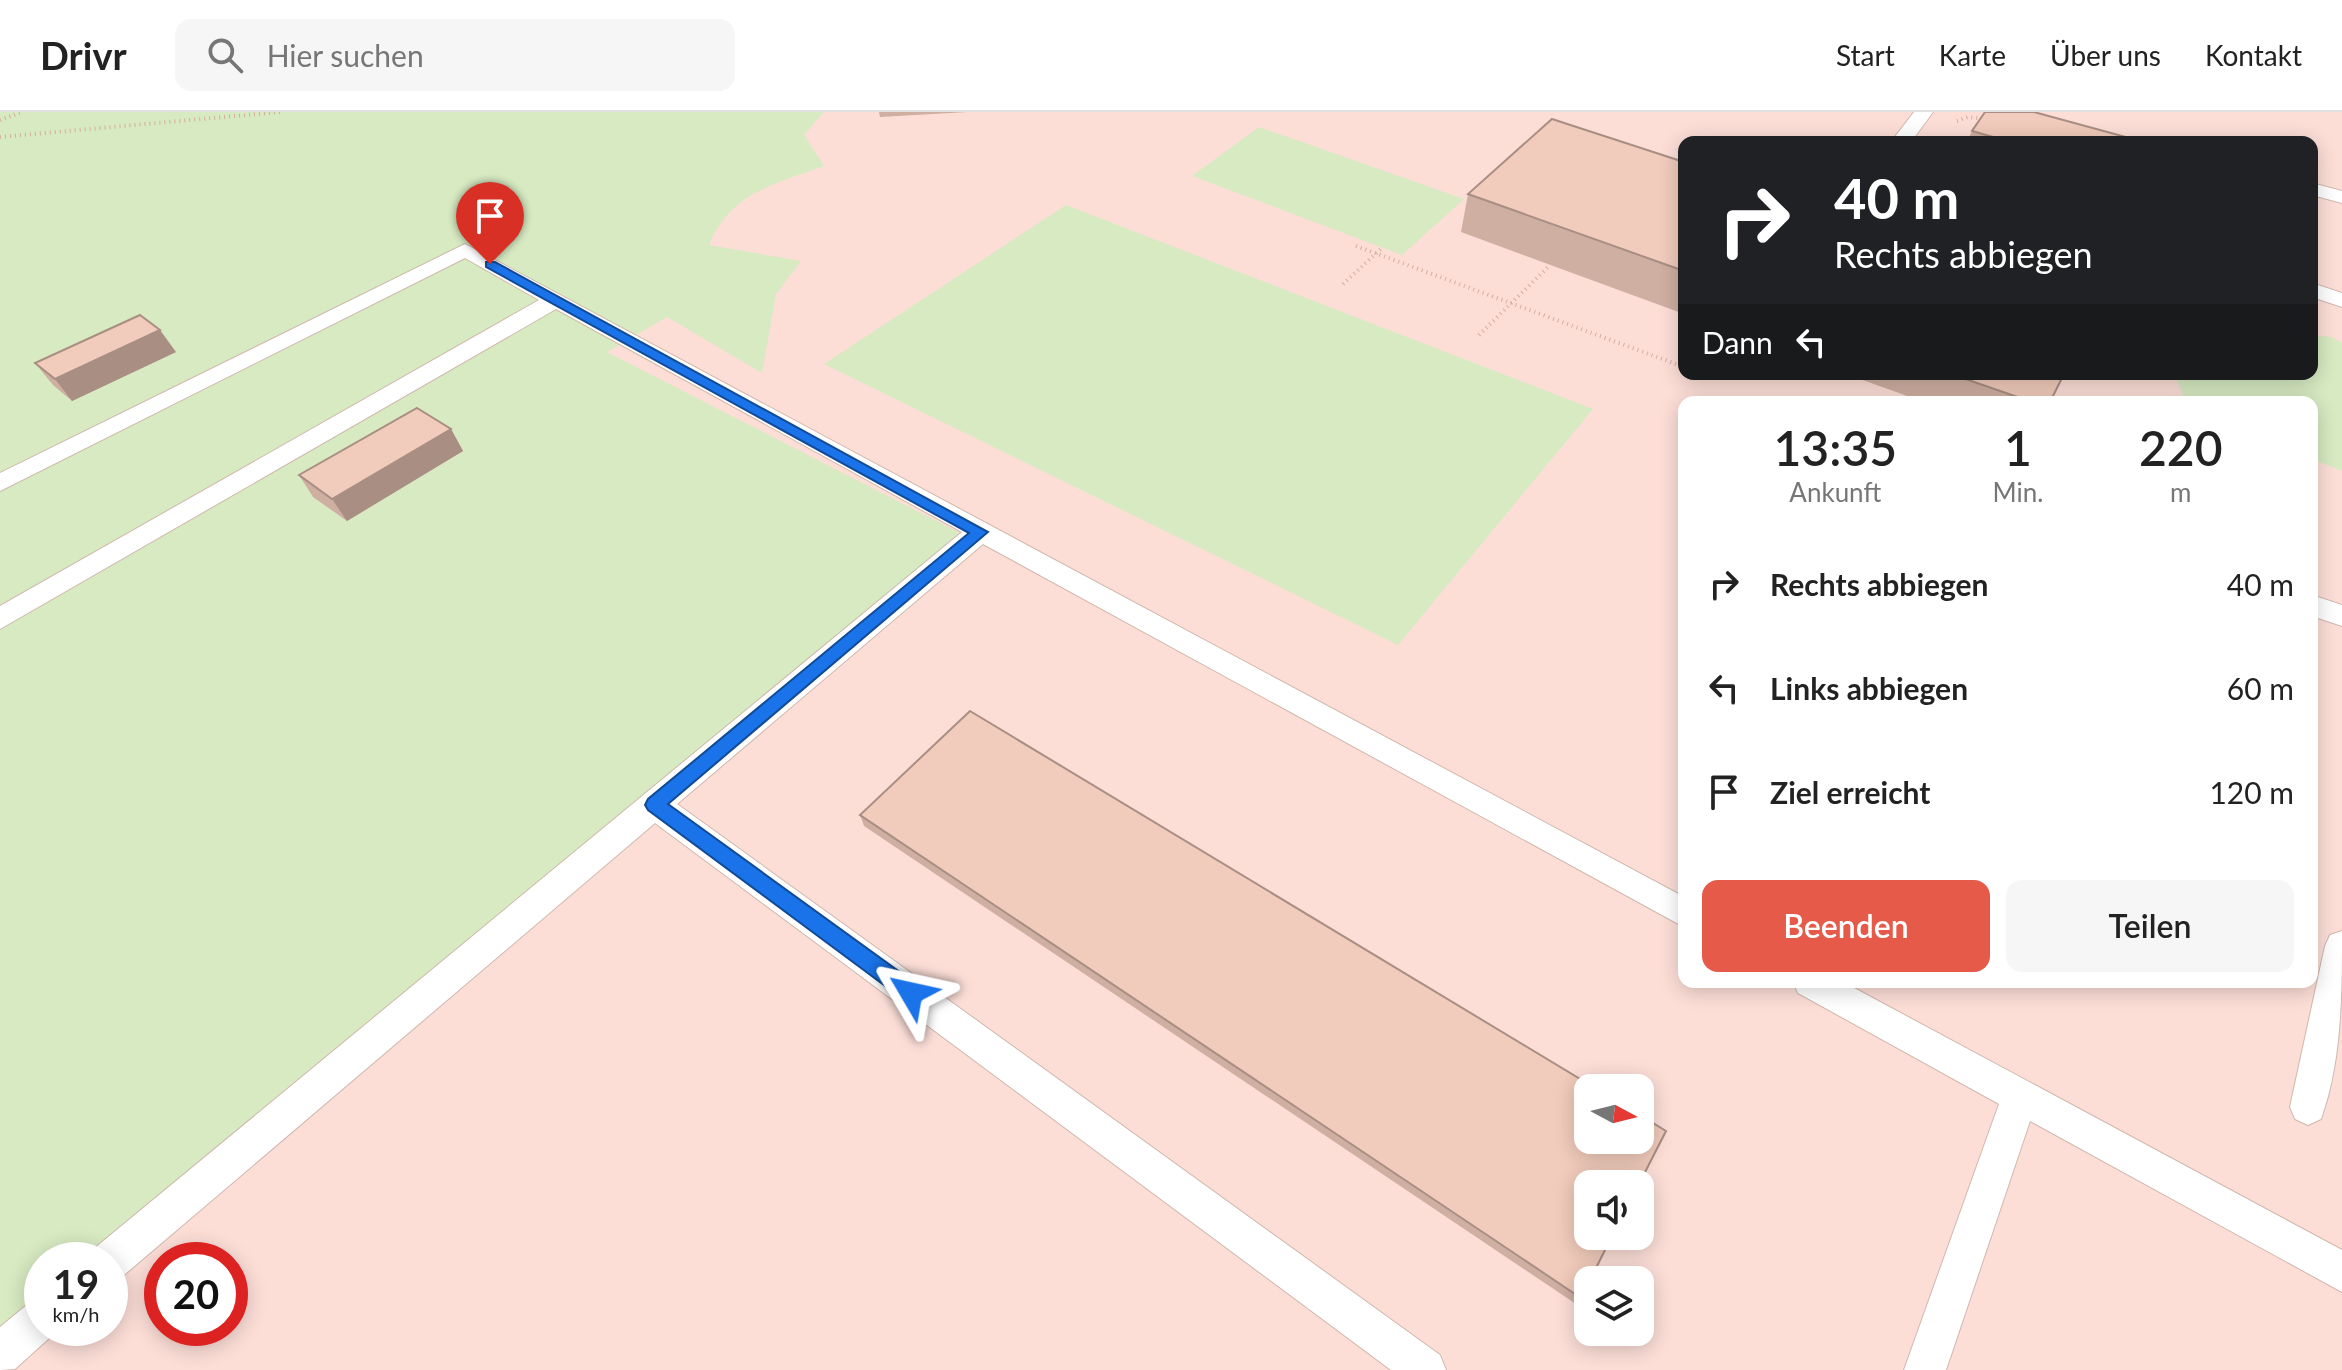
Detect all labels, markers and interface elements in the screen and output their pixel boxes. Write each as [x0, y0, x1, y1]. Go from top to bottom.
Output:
search box [175, 19, 735, 91]
text: Drivr [40, 32, 127, 78]
icon: search [203, 33, 247, 77]
text: Hier suchen [267, 37, 424, 73]
text: Start [1836, 38, 1895, 72]
text: Karte [1939, 38, 2006, 72]
text: Über uns [2050, 38, 2161, 72]
text: Kontakt [2205, 38, 2302, 72]
text: 40 m [1834, 164, 1959, 231]
icon: right [1702, 168, 1806, 272]
pin [456, 182, 524, 264]
icon: arrive [468, 194, 512, 238]
text: Rechts abbiegen [1834, 232, 2093, 276]
icon: left [1789, 320, 1833, 364]
text: Dann [1702, 324, 1773, 360]
text: 13:35 [1774, 419, 1897, 476]
text: 1 [2004, 419, 2032, 476]
text: 220 [2139, 419, 2222, 476]
text: Ankunft [1789, 476, 1881, 508]
text: Min. [1993, 476, 2043, 508]
text: m [2170, 476, 2191, 508]
icon: right [1702, 562, 1746, 606]
text: Rechts abbiegen [1770, 566, 1989, 602]
text: 40 m [2227, 566, 2294, 602]
icon: left [1702, 666, 1746, 710]
text: Links abbiegen [1770, 670, 1968, 706]
text: 60 m [2227, 670, 2294, 706]
icon: arrive [1702, 770, 1746, 814]
text: Ziel erreicht [1770, 774, 1930, 810]
text: 120 m [2209, 774, 2294, 810]
button: Beenden [1702, 880, 1990, 972]
button: Teilen [2006, 880, 2294, 972]
position arrow [869, 951, 953, 1035]
north arrow [1574, 1074, 1654, 1154]
map controls [1574, 1074, 1654, 1346]
button: sound [1574, 1170, 1654, 1250]
speed limit sign: 20 [144, 1242, 248, 1346]
text: 19 [53, 1260, 99, 1308]
button: layers [1574, 1266, 1654, 1346]
text: km/h [53, 1302, 99, 1326]

